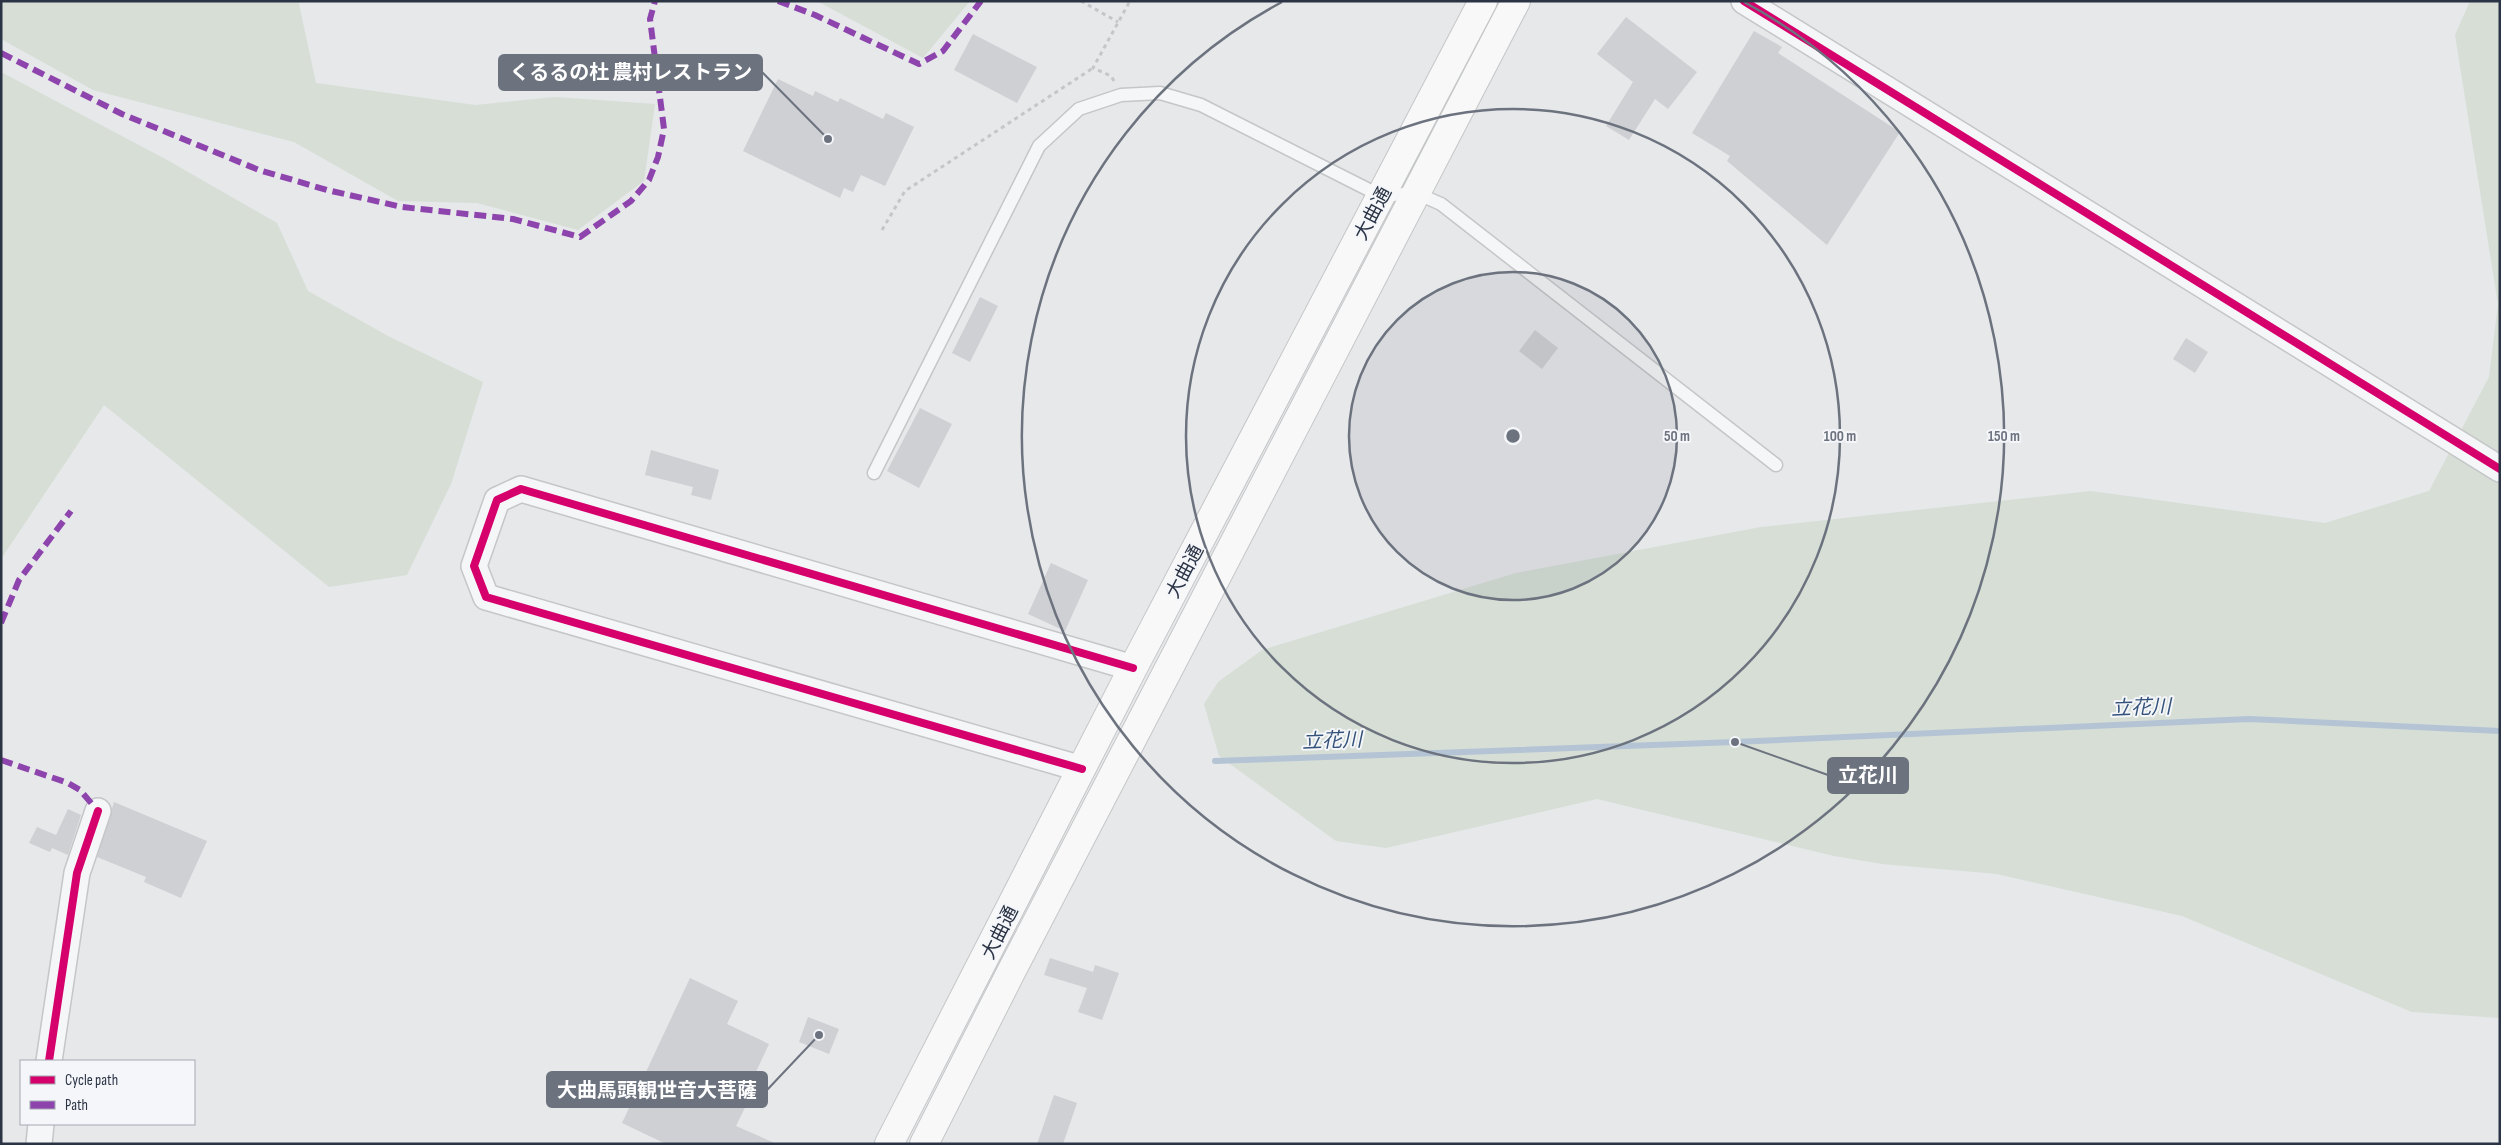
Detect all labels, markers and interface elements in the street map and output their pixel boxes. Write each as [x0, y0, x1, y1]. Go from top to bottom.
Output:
callout: くるるの杜 農村レストラン [499, 55, 762, 90]
text: くるるの杜 農村レストラン [510, 61, 752, 85]
street label: 大曲通 [1350, 183, 1397, 244]
centre of rings [1504, 427, 1522, 445]
text: 50 m [1664, 427, 1690, 446]
text: 100 m [1824, 427, 1856, 446]
text: 150 m [1988, 427, 2020, 446]
street label: 大曲通 [1162, 541, 1209, 602]
water label: 立花川 [2111, 695, 2173, 721]
water label: 立花川 [1302, 728, 1364, 754]
callout: 立花川 [1828, 758, 1908, 793]
text: 立花川 [1838, 764, 1898, 788]
street label: 大曲通 [977, 902, 1024, 963]
legend [20, 1060, 195, 1125]
text: Cycle path [65, 1071, 118, 1090]
callout: 大曲馬頭観世音大菩薩 [547, 1072, 767, 1107]
text: 大曲馬頭観世音大菩薩 [557, 1079, 757, 1103]
text: Path [65, 1096, 88, 1115]

